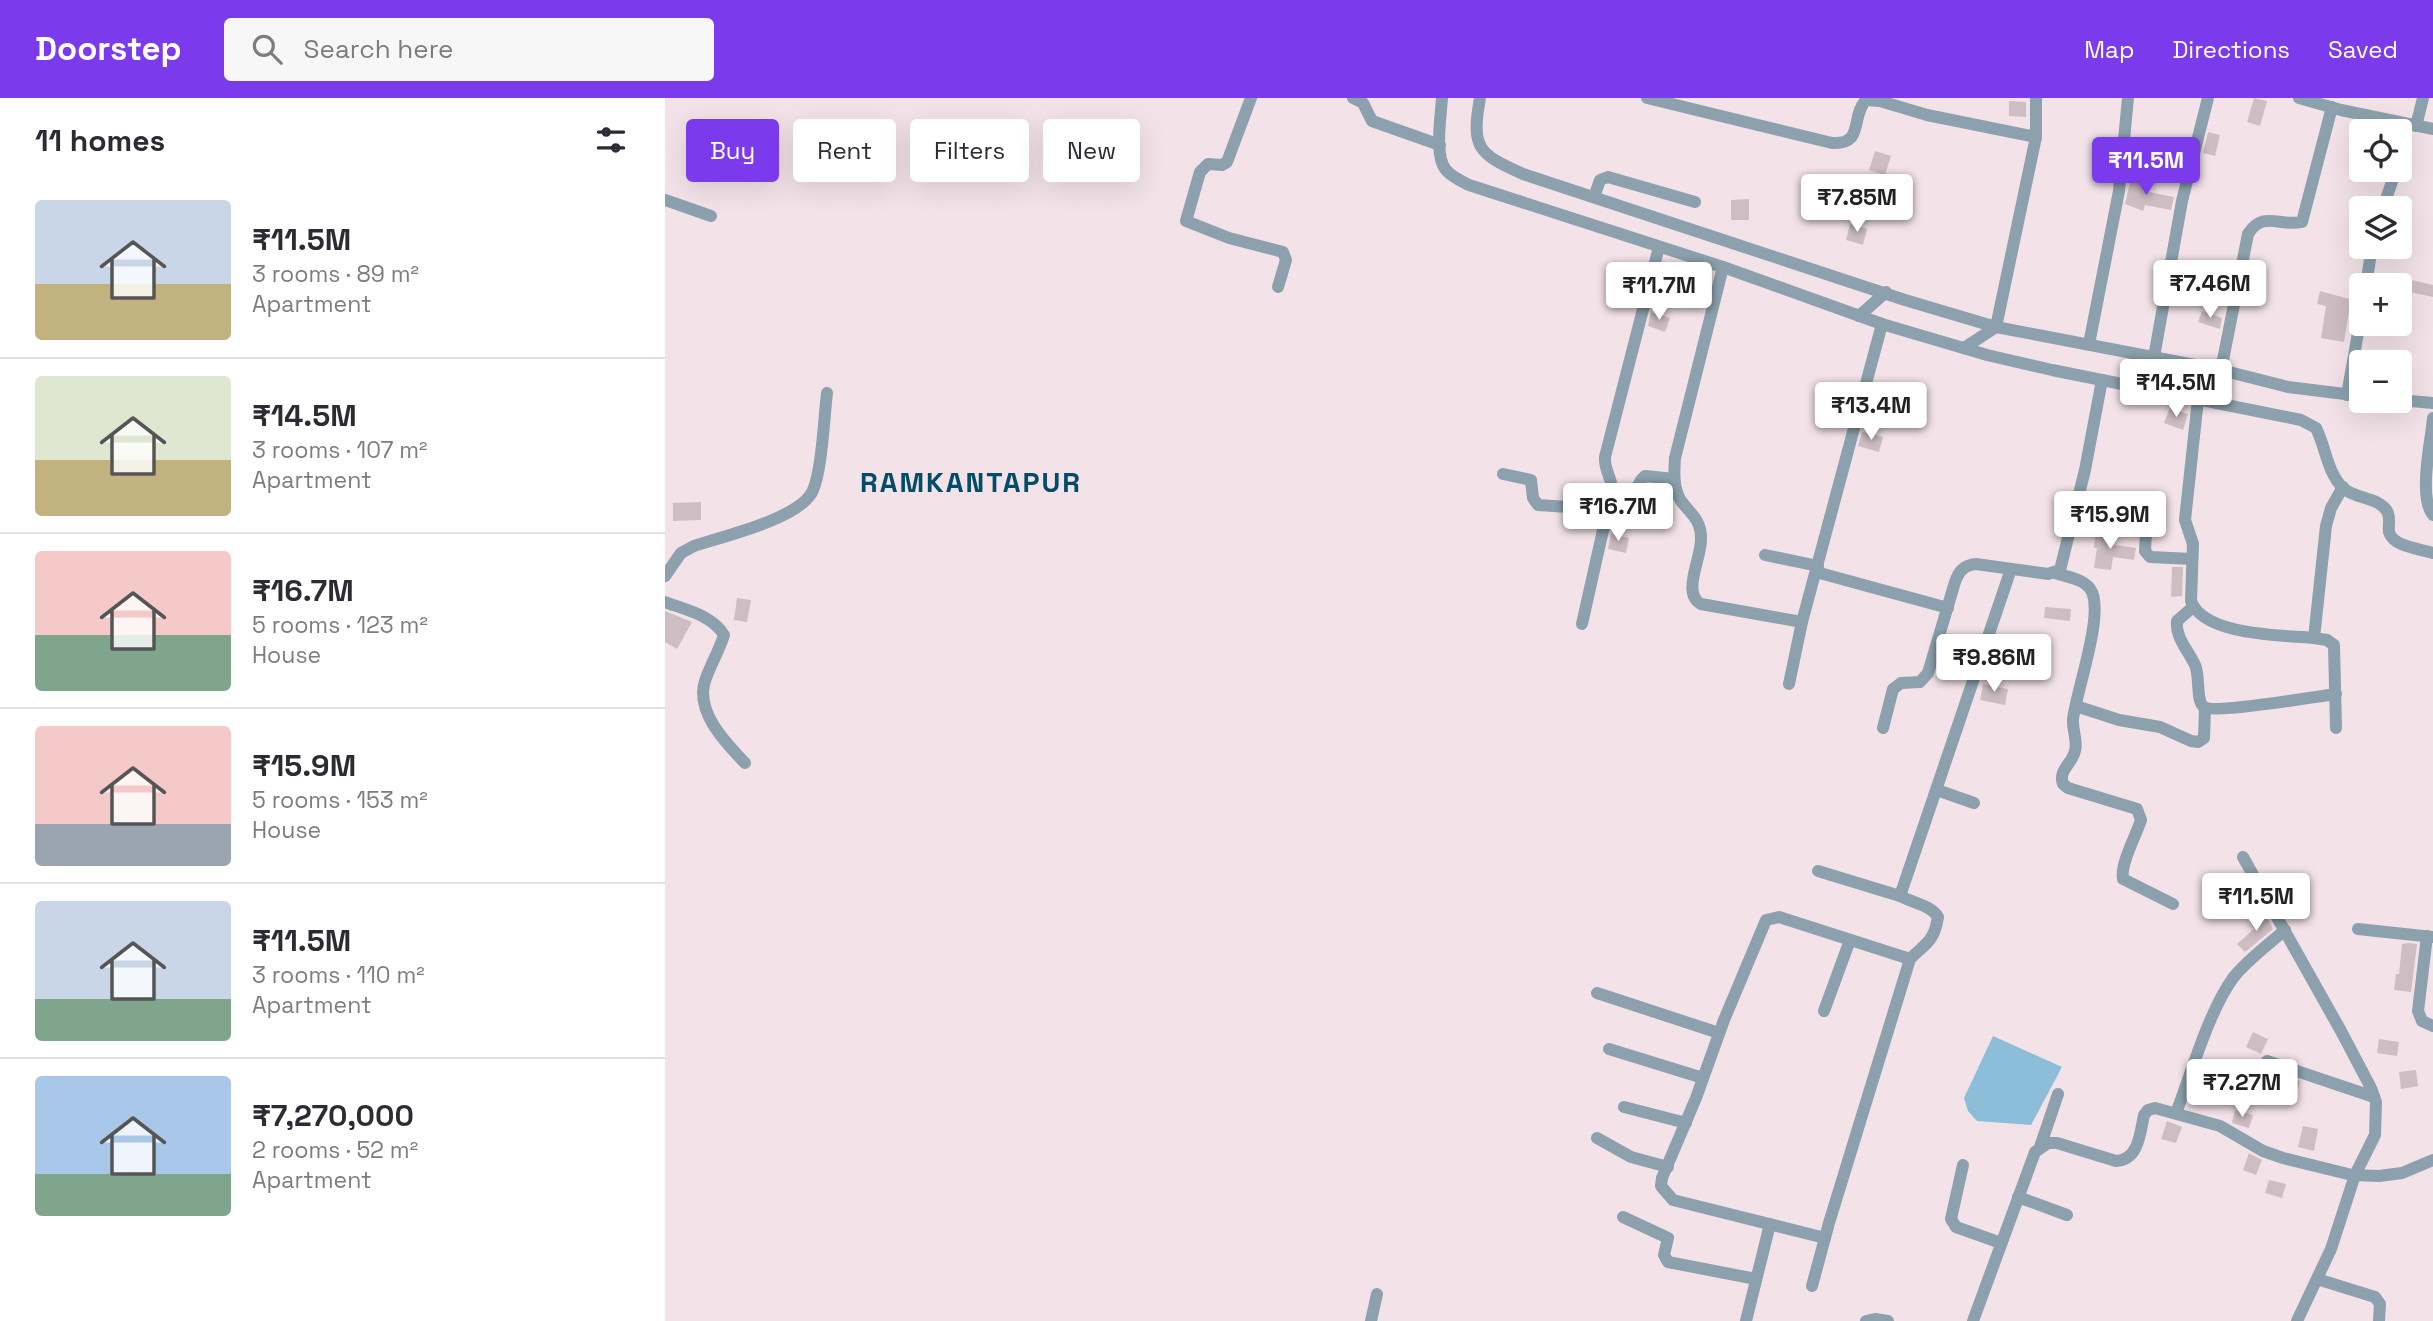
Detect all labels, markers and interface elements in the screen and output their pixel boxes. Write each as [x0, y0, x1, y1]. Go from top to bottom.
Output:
search box [224, 18, 714, 81]
text: Doorstep [35, 28, 182, 70]
icon: search [248, 30, 286, 68]
text: Search here [304, 32, 453, 66]
text: Map [2084, 34, 2134, 65]
text: Directions [2172, 34, 2290, 65]
text: Saved [2328, 34, 2398, 65]
chip: Buy [686, 119, 779, 182]
chip: Rent [793, 119, 896, 182]
chip: Filters [910, 119, 1029, 182]
chip: New [1043, 119, 1140, 182]
map controls [2349, 119, 2412, 413]
button: locate [2349, 119, 2412, 182]
text: 11 homes [35, 121, 165, 160]
icon: filters [592, 121, 630, 159]
pin: ₹11.5M [2089, 138, 2203, 197]
text: ₹11.5M [2108, 145, 2184, 175]
pin: ₹7.85M [1800, 174, 1914, 234]
text: ₹7.85M [1817, 182, 1897, 212]
button: layers [2349, 196, 2412, 259]
text: ₹11.5M [252, 220, 351, 259]
icon: home [91, 228, 175, 312]
text: 3 rooms · 89 m² [252, 259, 419, 289]
pin: ₹7.46M [2153, 260, 2267, 320]
pin: ₹11.7M [1602, 262, 1716, 322]
text: ₹7.46M [2169, 268, 2251, 298]
text: ₹11.7M [1622, 270, 1696, 300]
button: + [2349, 273, 2412, 336]
text: Apartment [252, 289, 372, 319]
button: − [2349, 350, 2412, 413]
pin: ₹14.5M [2119, 360, 2233, 419]
text: ₹14.5M [2136, 367, 2216, 397]
pin: ₹13.4M [1814, 382, 1928, 442]
text: ₹13.4M [1831, 390, 1911, 420]
text: ₹14.5M [252, 396, 357, 435]
icon: home [91, 404, 175, 488]
text: 3 rooms · 107 m² [252, 435, 428, 465]
district label: RAMKANTAPUR [860, 464, 1082, 500]
text: Apartment [252, 465, 372, 495]
pin: ₹16.7M [1561, 484, 1675, 543]
text: ₹16.7M [1579, 491, 1657, 521]
pin: ₹15.9M [2053, 491, 2167, 551]
text: ₹15.9M [2070, 499, 2150, 529]
text: ₹16.7M [252, 571, 354, 610]
icon: home [91, 579, 175, 663]
text: 5 rooms · 123 m² [252, 610, 428, 640]
pin: ₹9.86M [1937, 634, 2051, 694]
text: House [252, 640, 321, 670]
text: ₹9.86M [1952, 642, 2036, 672]
text: ₹15.9M [252, 746, 356, 785]
icon: home [91, 754, 175, 838]
text: 5 rooms · 153 m² [252, 785, 428, 815]
text: House [252, 815, 321, 845]
pin: ₹11.5M [2199, 874, 2313, 933]
text: ₹11.5M [2218, 881, 2294, 911]
text: ₹11.5M [252, 921, 351, 960]
icon: home [91, 929, 175, 1013]
text: 3 rooms · 110 m² [252, 960, 425, 990]
text: Apartment [252, 990, 372, 1020]
pin: ₹7.27M [2185, 1060, 2299, 1119]
text: ₹7.27M [2203, 1067, 2281, 1097]
text: ₹7,270,000 [252, 1096, 414, 1135]
icon: home [91, 1104, 175, 1188]
text: 2 rooms · 52 m² [252, 1135, 418, 1165]
text: Apartment [252, 1165, 372, 1195]

